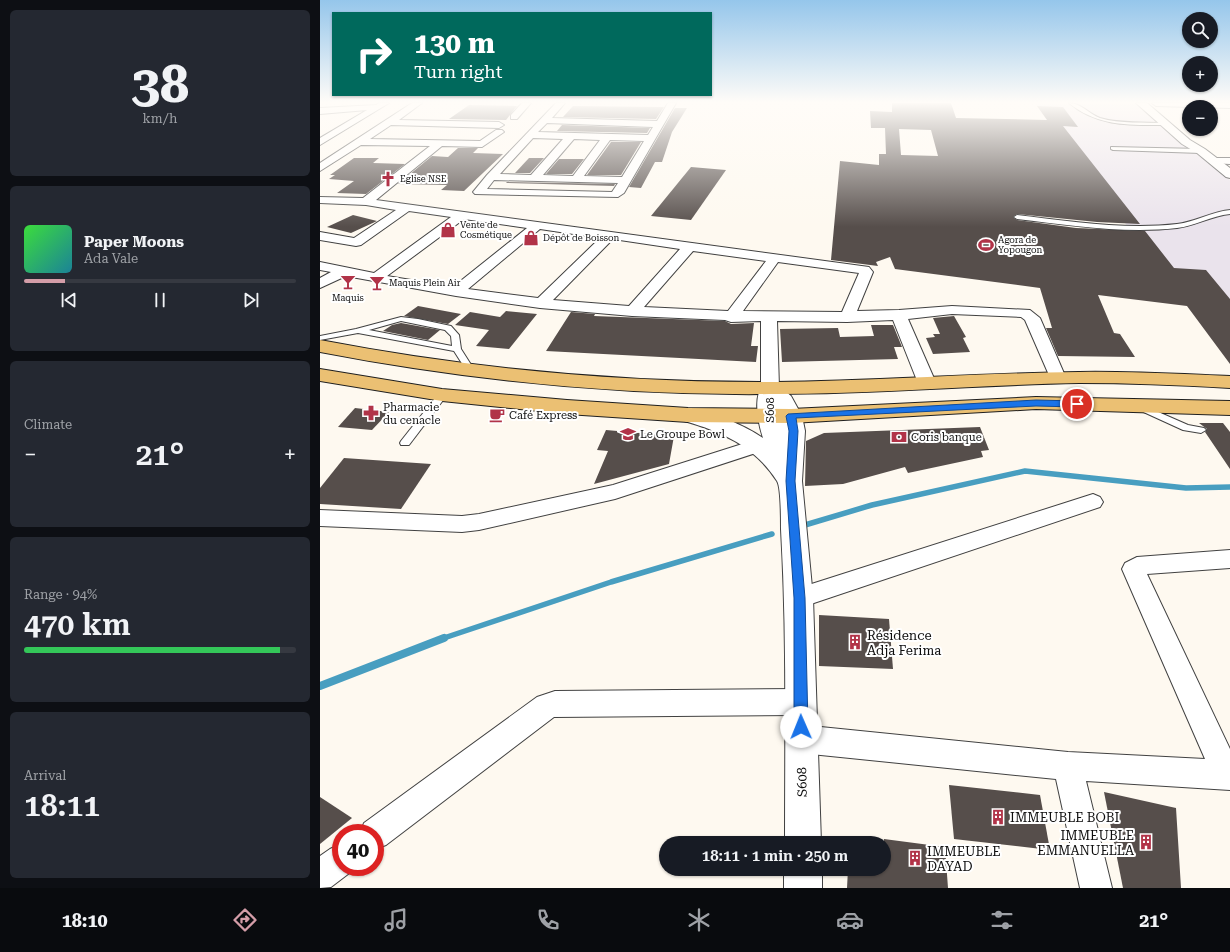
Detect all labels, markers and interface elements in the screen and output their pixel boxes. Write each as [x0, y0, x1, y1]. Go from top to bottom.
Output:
map controls [1182, 12, 1218, 136]
button: search [1182, 12, 1218, 48]
text: 130 m [414, 27, 495, 60]
icon: right [348, 28, 400, 80]
text: 38 [131, 54, 189, 115]
button: + [1182, 56, 1218, 92]
text: Turn right [414, 61, 502, 82]
button: − [1182, 100, 1218, 136]
text: km/h [143, 111, 177, 126]
church icon: Eglise NSE [379, 170, 397, 188]
place label: Eglise NSE [400, 174, 447, 184]
place label: Vente de Cosmétique [460, 220, 512, 240]
shop icon: Vente de Cosmétique [439, 221, 457, 239]
shop icon: Dépôt de Boisson [522, 229, 540, 247]
text: Paper Moons [84, 233, 184, 251]
place label: Dépôt de Boisson [543, 233, 619, 243]
place label: Agora de Yopougon [998, 235, 1042, 255]
sports icon: Agora de Yopougon [977, 236, 995, 254]
text: Ada Vale [84, 251, 138, 266]
bar icon: Maquis [339, 273, 357, 291]
bar icon: Maquis Plein Air [368, 274, 386, 292]
place label: Maquis Plein Air [389, 278, 461, 288]
icon: previous [58, 289, 80, 311]
icon: pause [149, 289, 171, 311]
icon: next [240, 289, 262, 311]
place label: Maquis [332, 293, 364, 303]
pin [1060, 387, 1094, 421]
icon: arrive [1066, 393, 1088, 415]
street label: S608 [764, 397, 777, 423]
place label: Pharmacie du cenacle [383, 401, 440, 427]
pharmacy icon: Pharmacie du cenacle [362, 404, 380, 422]
cafe icon: Café Express [488, 406, 506, 424]
place label: Café Express [509, 409, 577, 422]
text: Climate [24, 417, 72, 432]
school or university icon: Le Groupe Bowl [619, 425, 637, 443]
place label: Le Groupe Bowl [640, 428, 725, 441]
bank icon: Coris banque [890, 428, 908, 446]
place label: Coris banque [911, 431, 982, 444]
text: 21° [136, 437, 184, 472]
text: − [24, 442, 36, 467]
text: + [284, 442, 296, 467]
text: Range · 94% [24, 587, 97, 602]
text: 470 km [24, 607, 131, 642]
place label: Résidence Adja Ferima [867, 628, 941, 658]
building icon: Résidence Adja Ferima [846, 633, 864, 651]
position arrow [780, 706, 822, 748]
street label: S608 [794, 767, 810, 797]
text: Arrival [24, 768, 66, 783]
text: 18:11 [24, 788, 100, 823]
building icon: IMMEUBLE BOBI [989, 808, 1007, 826]
place label: IMMEUBLE BOBI [1010, 810, 1120, 825]
speed limit sign: 40 [332, 824, 384, 876]
place label: IMMEUBLE EMMANUELLA [1037, 828, 1134, 858]
building icon: IMMEUBLE EMMANUELLA [1137, 833, 1155, 851]
place label: IMMEUBLE DAYAD [927, 844, 1001, 874]
text: 18:11 · 1 min · 250 m [702, 847, 848, 865]
building icon: IMMEUBLE DAYAD [906, 849, 924, 867]
icon: directions [231, 906, 259, 934]
icon: music [382, 906, 410, 934]
icon: phone [534, 906, 562, 934]
icon: climate [685, 906, 713, 934]
icon: car [836, 906, 864, 934]
icon: filters [988, 906, 1016, 934]
text: 18:10 [62, 910, 108, 931]
text: 21° [1139, 910, 1168, 931]

